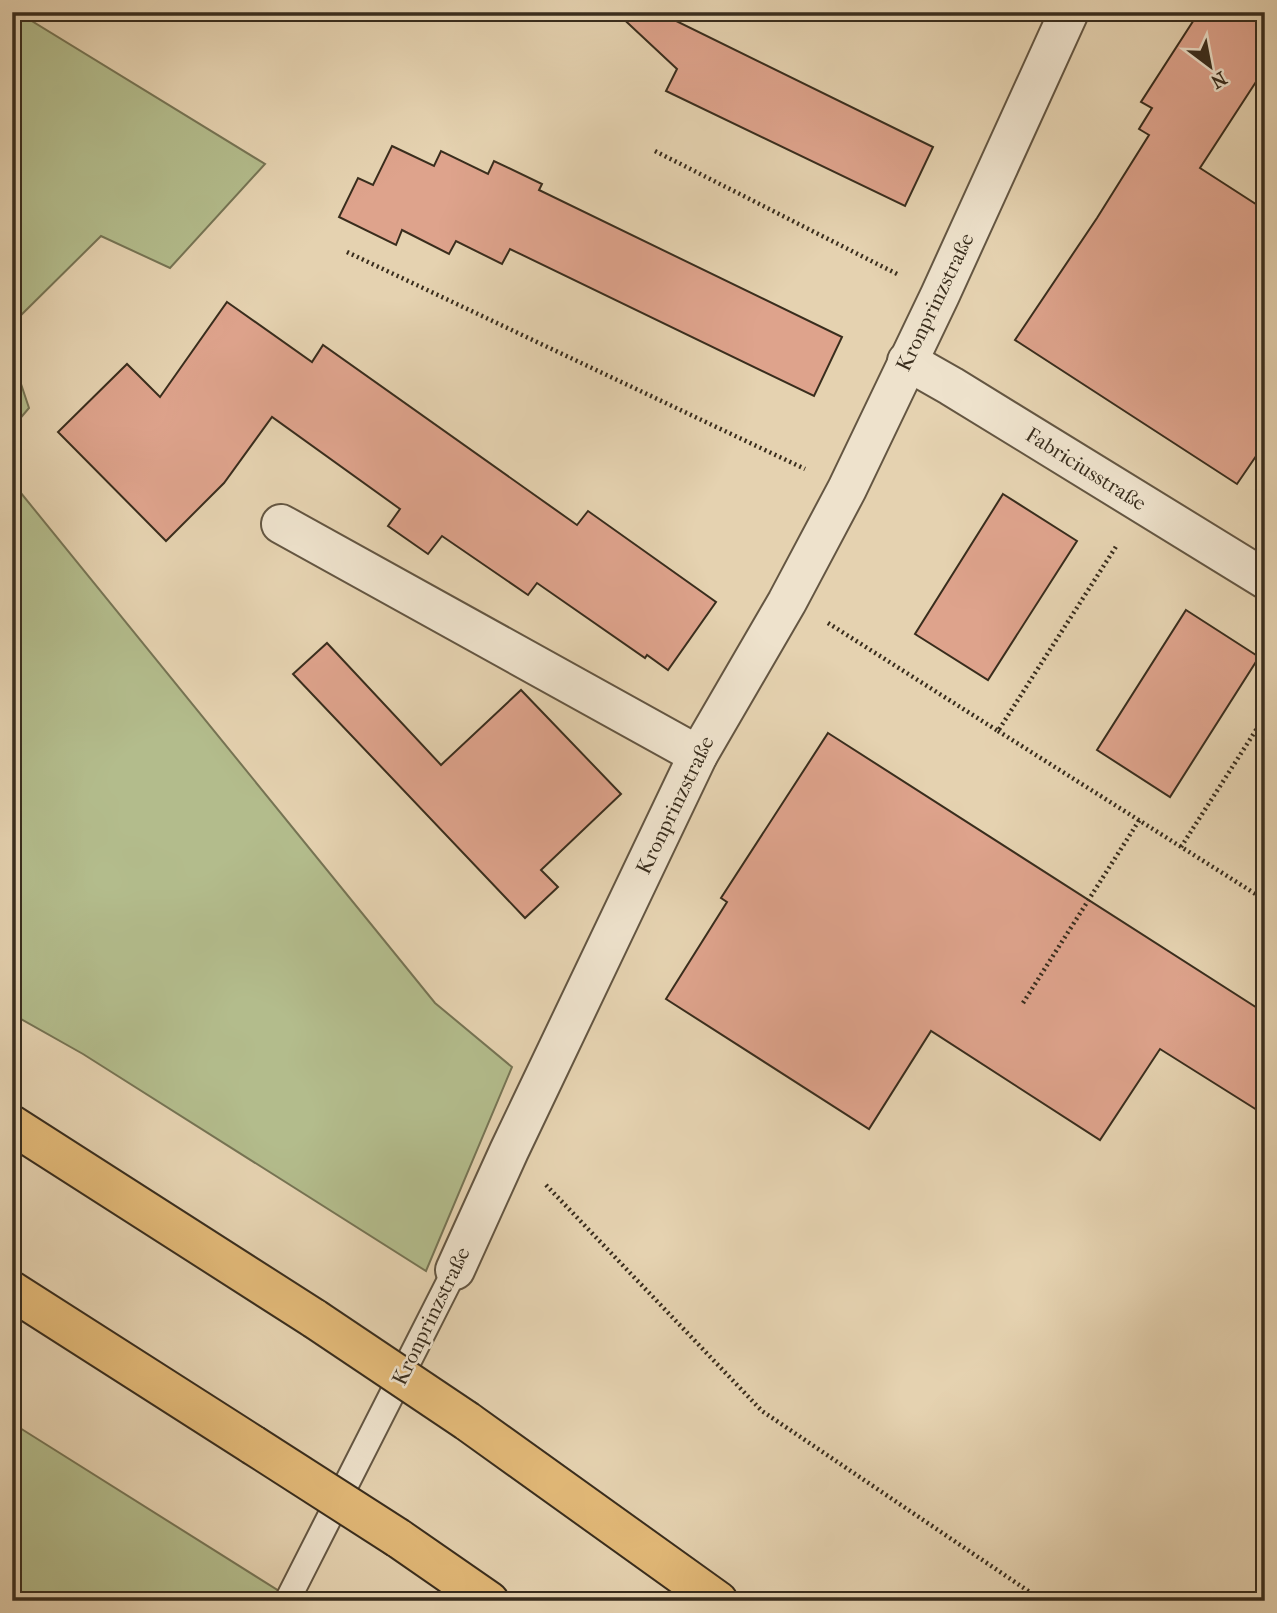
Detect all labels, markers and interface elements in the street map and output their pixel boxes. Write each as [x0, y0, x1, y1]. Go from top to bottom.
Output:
north arrow [1176, 32, 1246, 102]
text: N [1206, 66, 1230, 93]
street label: Kronprinzstraße [891, 229, 979, 375]
street label: Fabriciusstraße [1021, 422, 1151, 516]
street label: Kronprinzstraße [631, 732, 719, 878]
street label: Kronprinzstraße [387, 1243, 475, 1389]

